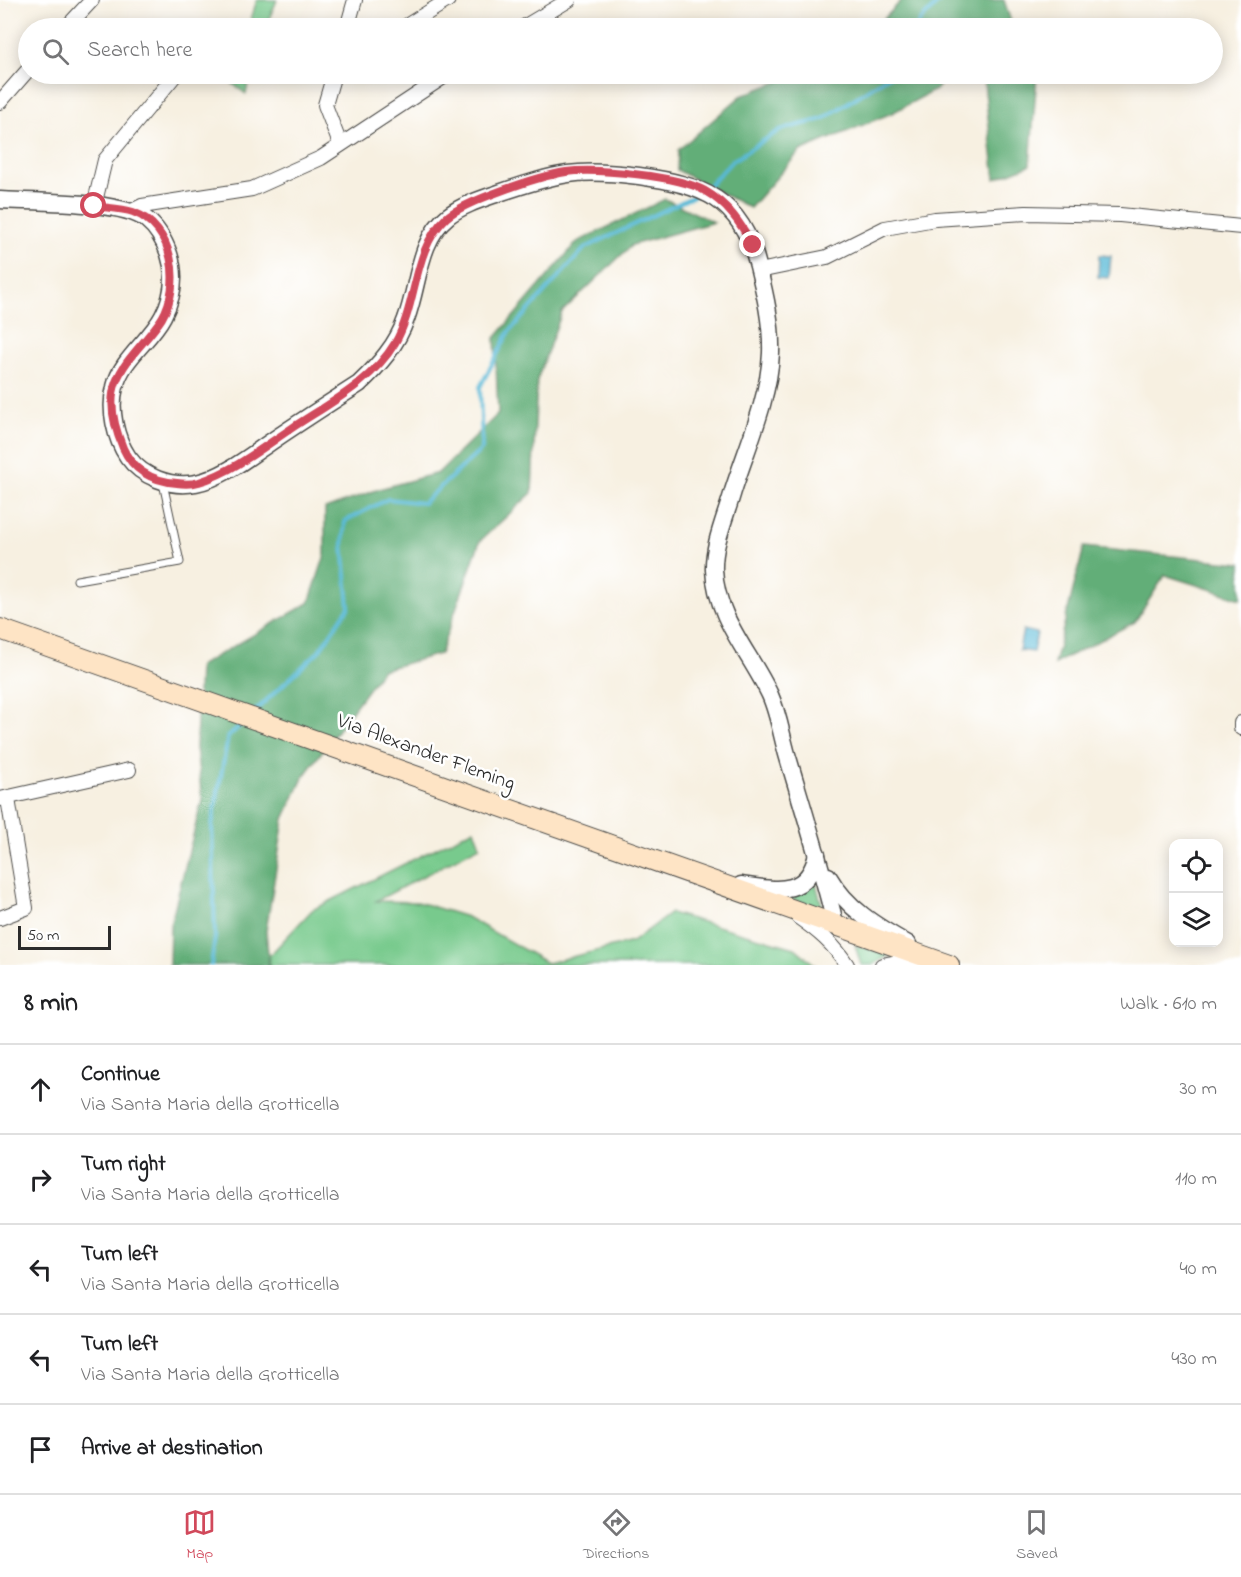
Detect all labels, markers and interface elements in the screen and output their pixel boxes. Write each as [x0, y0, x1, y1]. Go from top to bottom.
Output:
search box [18, 18, 1223, 84]
icon: search [39, 35, 72, 68]
text: Search here [87, 35, 192, 67]
route start [80, 192, 106, 218]
route end [739, 231, 765, 257]
street label: Via Alexander Fleming [331, 706, 519, 801]
map controls [1169, 839, 1223, 947]
button: locate [1169, 839, 1223, 893]
button: layers [1169, 893, 1223, 947]
scale bar [18, 923, 111, 950]
text: 50 m [27, 924, 59, 948]
text: 8 min [24, 985, 78, 1023]
text: Walk · 610 m [1120, 990, 1217, 1019]
text: Continue [81, 1059, 160, 1091]
icon: ahead [24, 1073, 57, 1106]
text: 30 m [1180, 1075, 1217, 1104]
text: Via Santa Maria della Grotticella [81, 1091, 340, 1120]
text: Turn right [81, 1149, 166, 1181]
icon: right [24, 1163, 57, 1196]
text: 110 m [1175, 1165, 1217, 1194]
text: Via Santa Maria della Grotticella [81, 1181, 340, 1210]
text: Turn left [81, 1239, 158, 1271]
icon: left [24, 1253, 57, 1286]
text: 40 m [1180, 1255, 1217, 1284]
text: Via Santa Maria della Grotticella [81, 1271, 340, 1300]
text: Turn left [81, 1329, 158, 1361]
icon: left [24, 1343, 57, 1376]
text: 430 m [1171, 1345, 1217, 1374]
text: Via Santa Maria della Grotticella [81, 1361, 340, 1390]
icon: arrive [24, 1433, 57, 1466]
text: Arrive at destination [81, 1433, 263, 1465]
tab: Map [183, 1506, 216, 1566]
tab: Directions [583, 1506, 649, 1566]
tab: Saved [1016, 1506, 1058, 1566]

